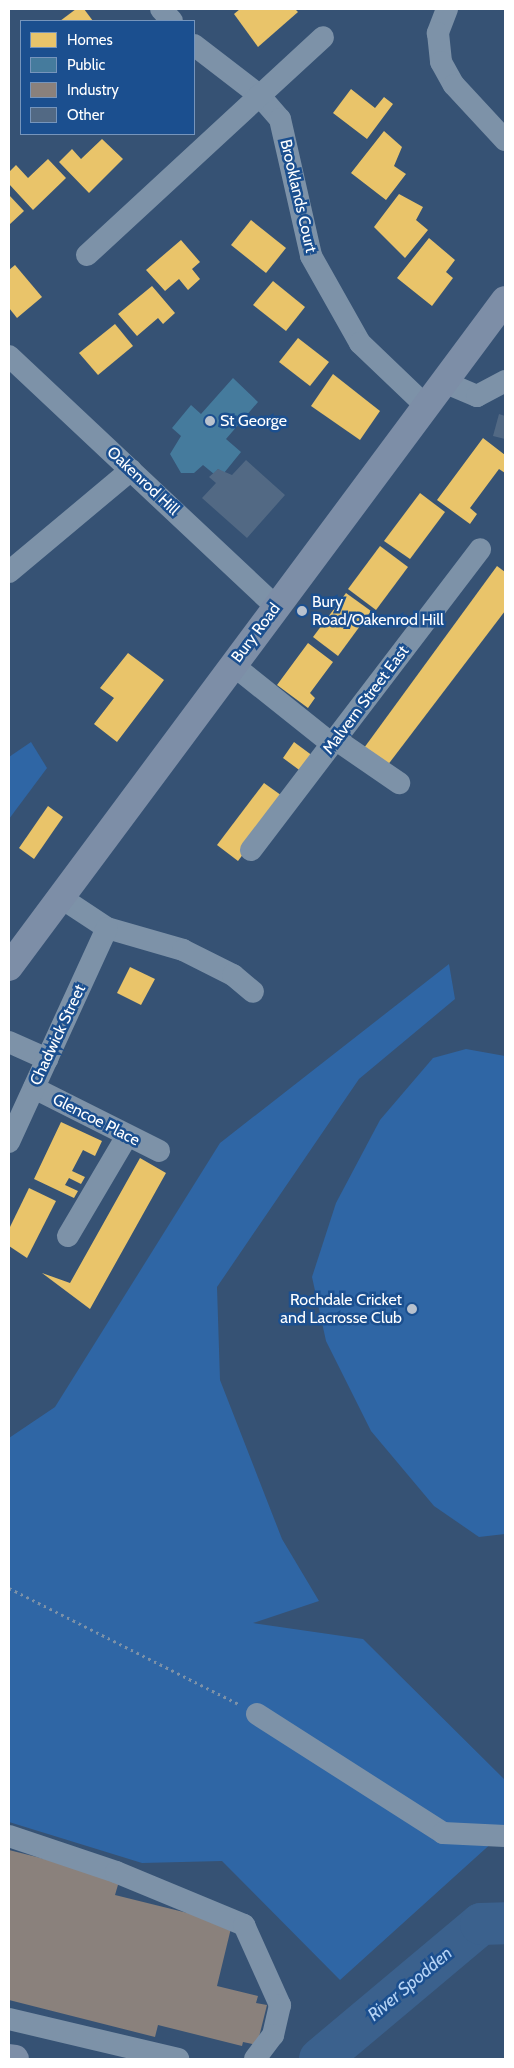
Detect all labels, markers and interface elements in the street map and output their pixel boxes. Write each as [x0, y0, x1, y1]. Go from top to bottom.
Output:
legend [20, 20, 195, 135]
text: Homes [67, 31, 113, 49]
text: Public [67, 56, 105, 74]
text: Industry [67, 81, 119, 99]
text: Other [67, 106, 104, 124]
street label: Brooklands Court [276, 137, 320, 255]
place label: St George [220, 411, 287, 431]
marker: St George [204, 415, 216, 427]
street label: Oakenrod Hill [103, 443, 183, 519]
place label: Bury Road/Oakenrod Hill [312, 592, 444, 630]
street label: Bury Road [227, 600, 285, 666]
marker: Bury Road/Oakenrod Hill [296, 605, 308, 617]
street label: Malvern Street East [319, 642, 413, 758]
street label: Chadwick Street [26, 981, 90, 1089]
street label: Glencoe Place [49, 1090, 143, 1150]
place label: Rochdale Cricket and Lacrosse Club [280, 1290, 402, 1328]
marker: Rochdale Cricket and Lacrosse Club [406, 1303, 418, 1315]
water label: River Spodden [363, 1942, 457, 2026]

